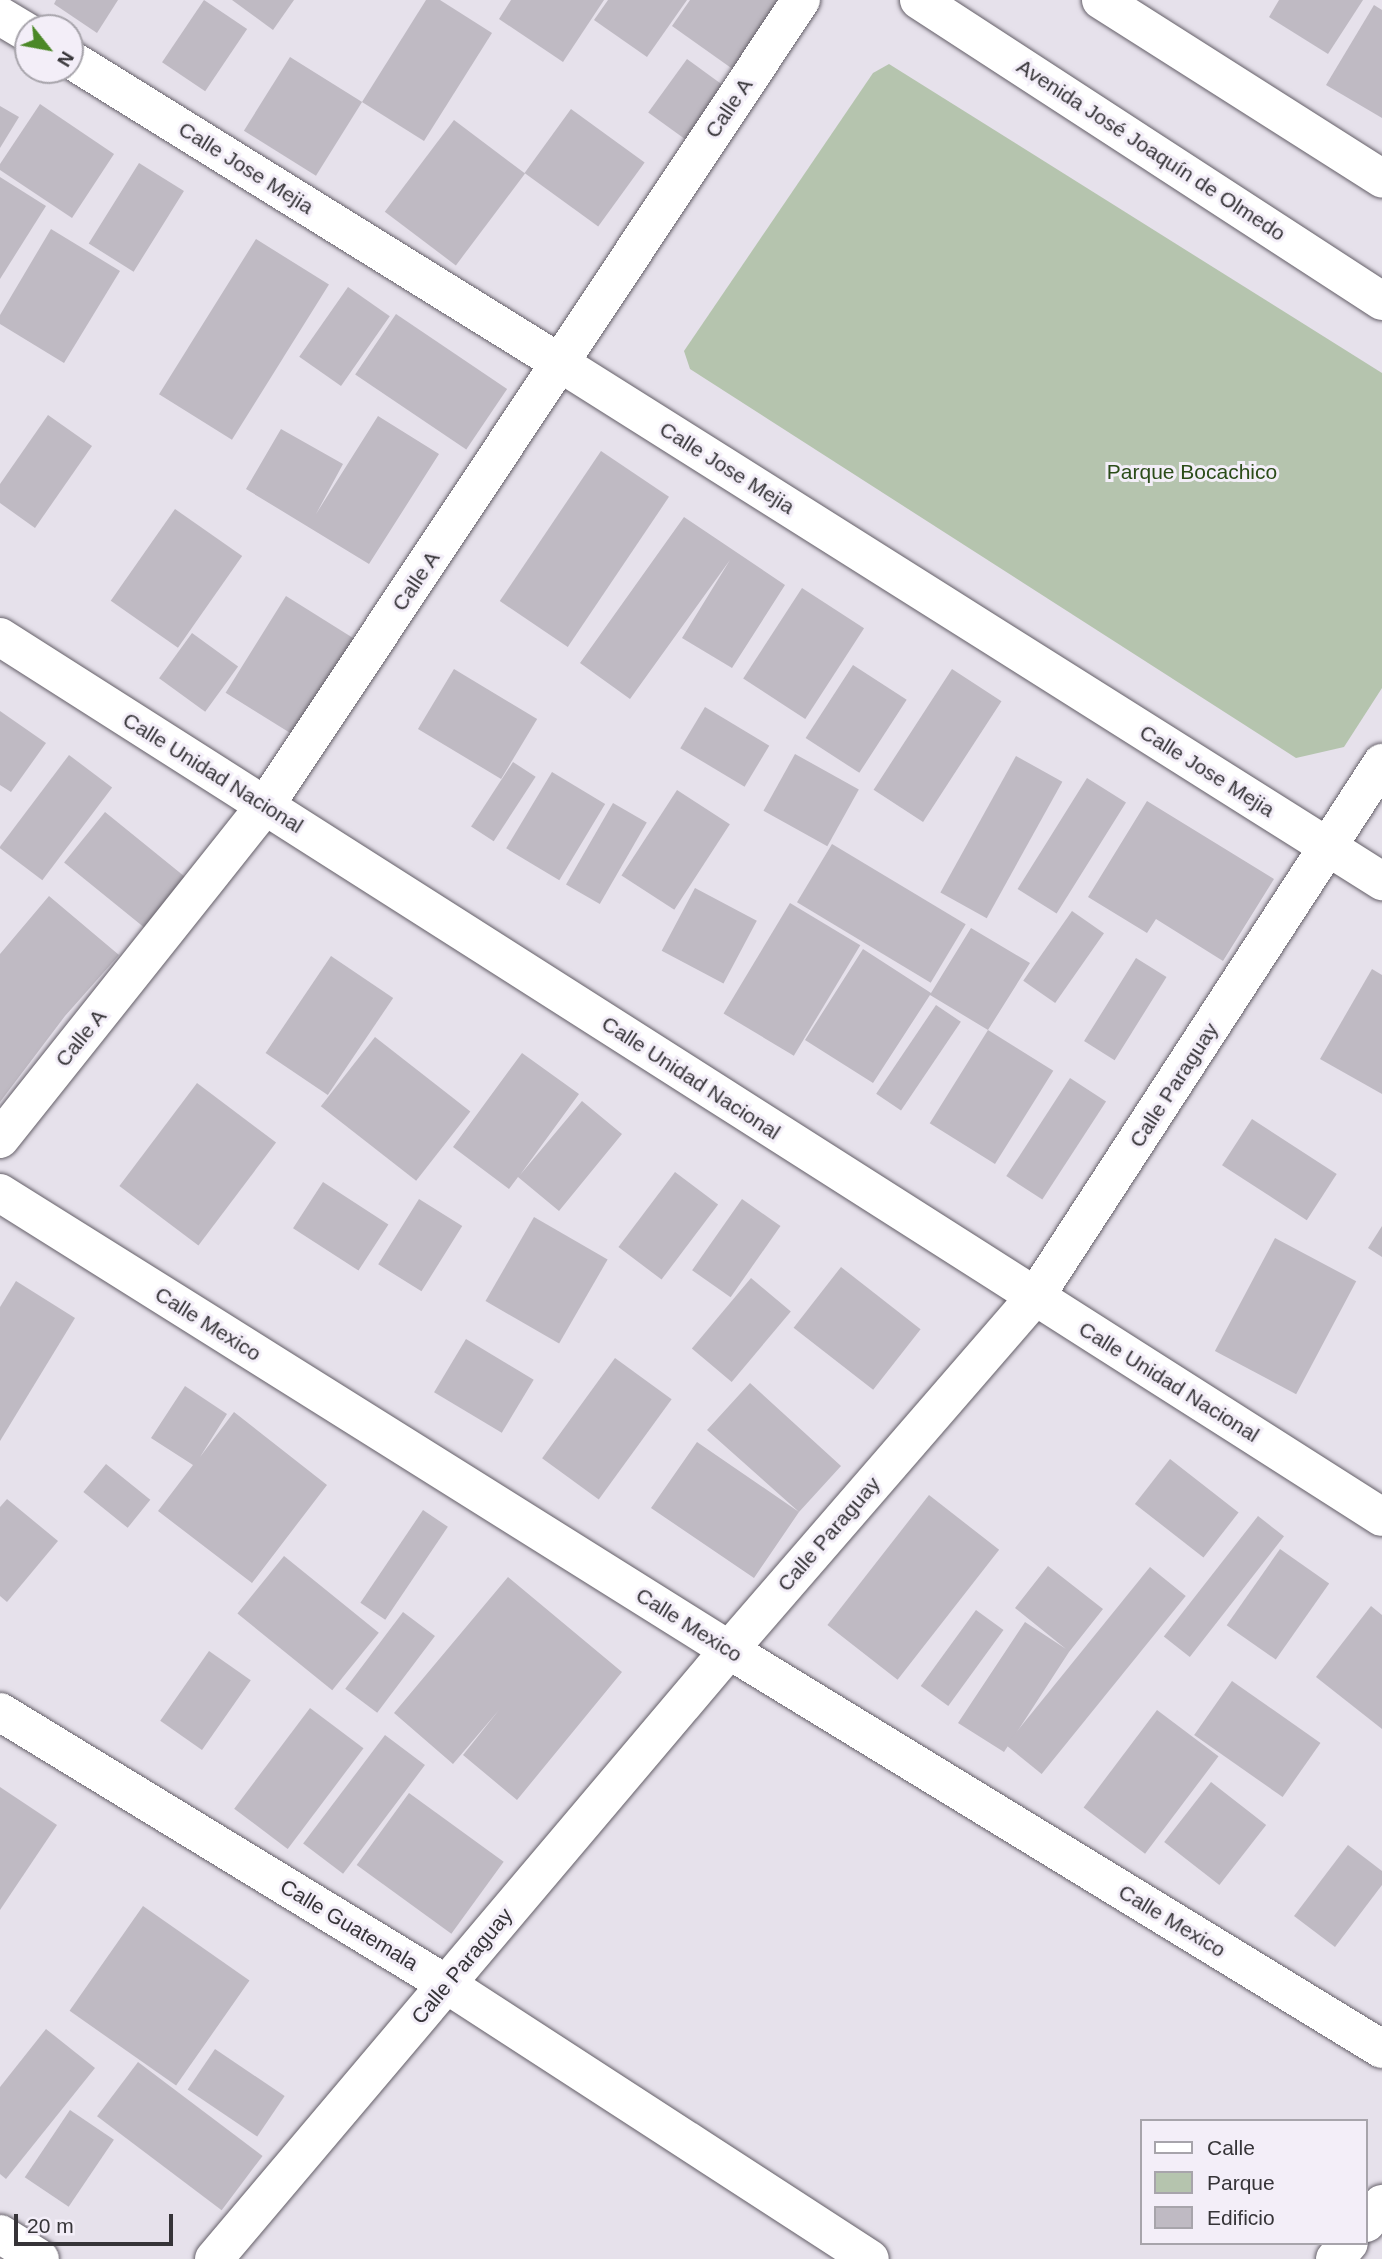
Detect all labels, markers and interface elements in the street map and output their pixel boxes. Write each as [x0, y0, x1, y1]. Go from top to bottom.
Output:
north arrow [14, 14, 84, 84]
text: N [53, 48, 78, 70]
street label: Avenida José Joaquín de Olmedo [1012, 54, 1290, 246]
street label: Calle A [700, 73, 758, 143]
street label: Calle Jose Mejia [174, 116, 318, 220]
street label: Calle Jose Mejia [655, 416, 799, 520]
park label: Parque Bocachico [1107, 459, 1277, 485]
street label: Calle A [387, 546, 445, 616]
street label: Calle Unidad Nacional [118, 707, 308, 839]
street label: Calle Jose Mejia [1135, 719, 1279, 823]
street label: Calle A [50, 1004, 112, 1072]
street label: Calle Unidad Nacional [597, 1011, 785, 1145]
street label: Calle Paraguay [1124, 1018, 1224, 1152]
street label: Calle Mexico [150, 1281, 266, 1367]
street label: Calle Unidad Nacional [1074, 1316, 1264, 1448]
street label: Calle Paraguay [772, 1472, 886, 1596]
street label: Calle Mexico [631, 1582, 747, 1668]
street label: Calle Guatemala [275, 1874, 423, 1976]
street label: Calle Mexico [1114, 1879, 1230, 1963]
street label: Calle Paraguay [406, 1903, 518, 2029]
legend [1140, 2119, 1368, 2245]
text: Calle [1207, 2136, 1255, 2159]
text: Parque [1207, 2171, 1275, 2194]
scale bar [18, 2200, 177, 2244]
text: Edificio [1207, 2206, 1275, 2229]
text: 20 m [27, 2214, 74, 2237]

